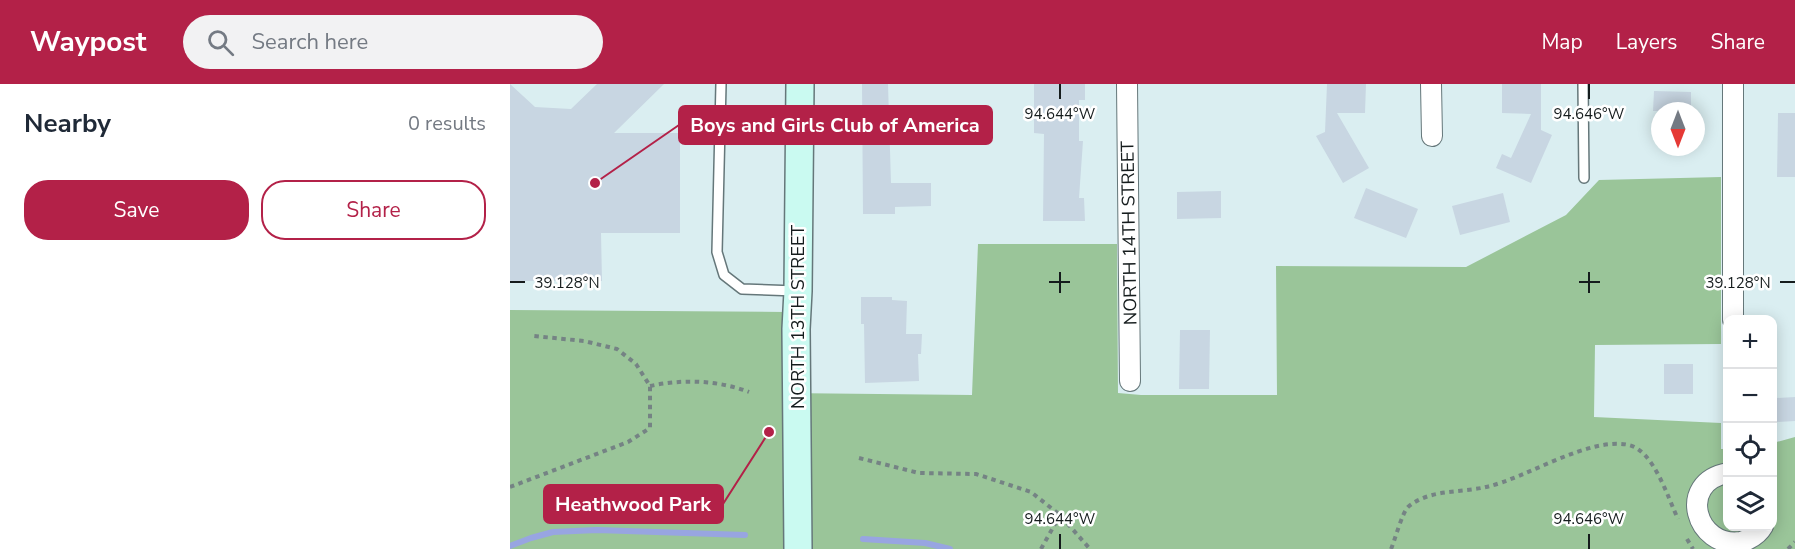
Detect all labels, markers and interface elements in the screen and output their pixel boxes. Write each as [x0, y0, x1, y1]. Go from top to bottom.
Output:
search box [183, 15, 603, 69]
text: Waypost [30, 23, 147, 61]
icon: search [204, 26, 237, 59]
text: Search here [252, 27, 368, 57]
text: Map [1541, 28, 1583, 56]
text: Layers [1616, 28, 1677, 56]
text: Share [1710, 28, 1765, 56]
north arrow [1651, 102, 1705, 156]
text: 94.644°W [1025, 104, 1096, 124]
text: 94.646°W [1554, 104, 1625, 124]
text: Nearby [24, 106, 111, 141]
callout: Boys and Girls Club of America [679, 106, 992, 144]
text: 0 results [408, 110, 486, 137]
text: Boys and Girls Club of America [690, 112, 980, 139]
street label: NORTH 14TH STREET [1115, 141, 1143, 325]
button: Save [24, 180, 249, 240]
button: Share [261, 180, 486, 240]
street label: NORTH 13TH STREET [786, 225, 810, 409]
text: 39.128°N [534, 273, 600, 293]
text: 39.128°N [1705, 273, 1771, 293]
map controls [1723, 315, 1777, 531]
button: + [1723, 315, 1777, 369]
button: − [1723, 369, 1777, 423]
button: locate [1723, 423, 1777, 477]
button: layers [1723, 477, 1777, 531]
callout: Heathwood Park [544, 485, 723, 523]
text: Heathwood Park [555, 491, 712, 518]
text: 94.644°W [1025, 509, 1096, 529]
text: 94.646°W [1554, 509, 1625, 529]

